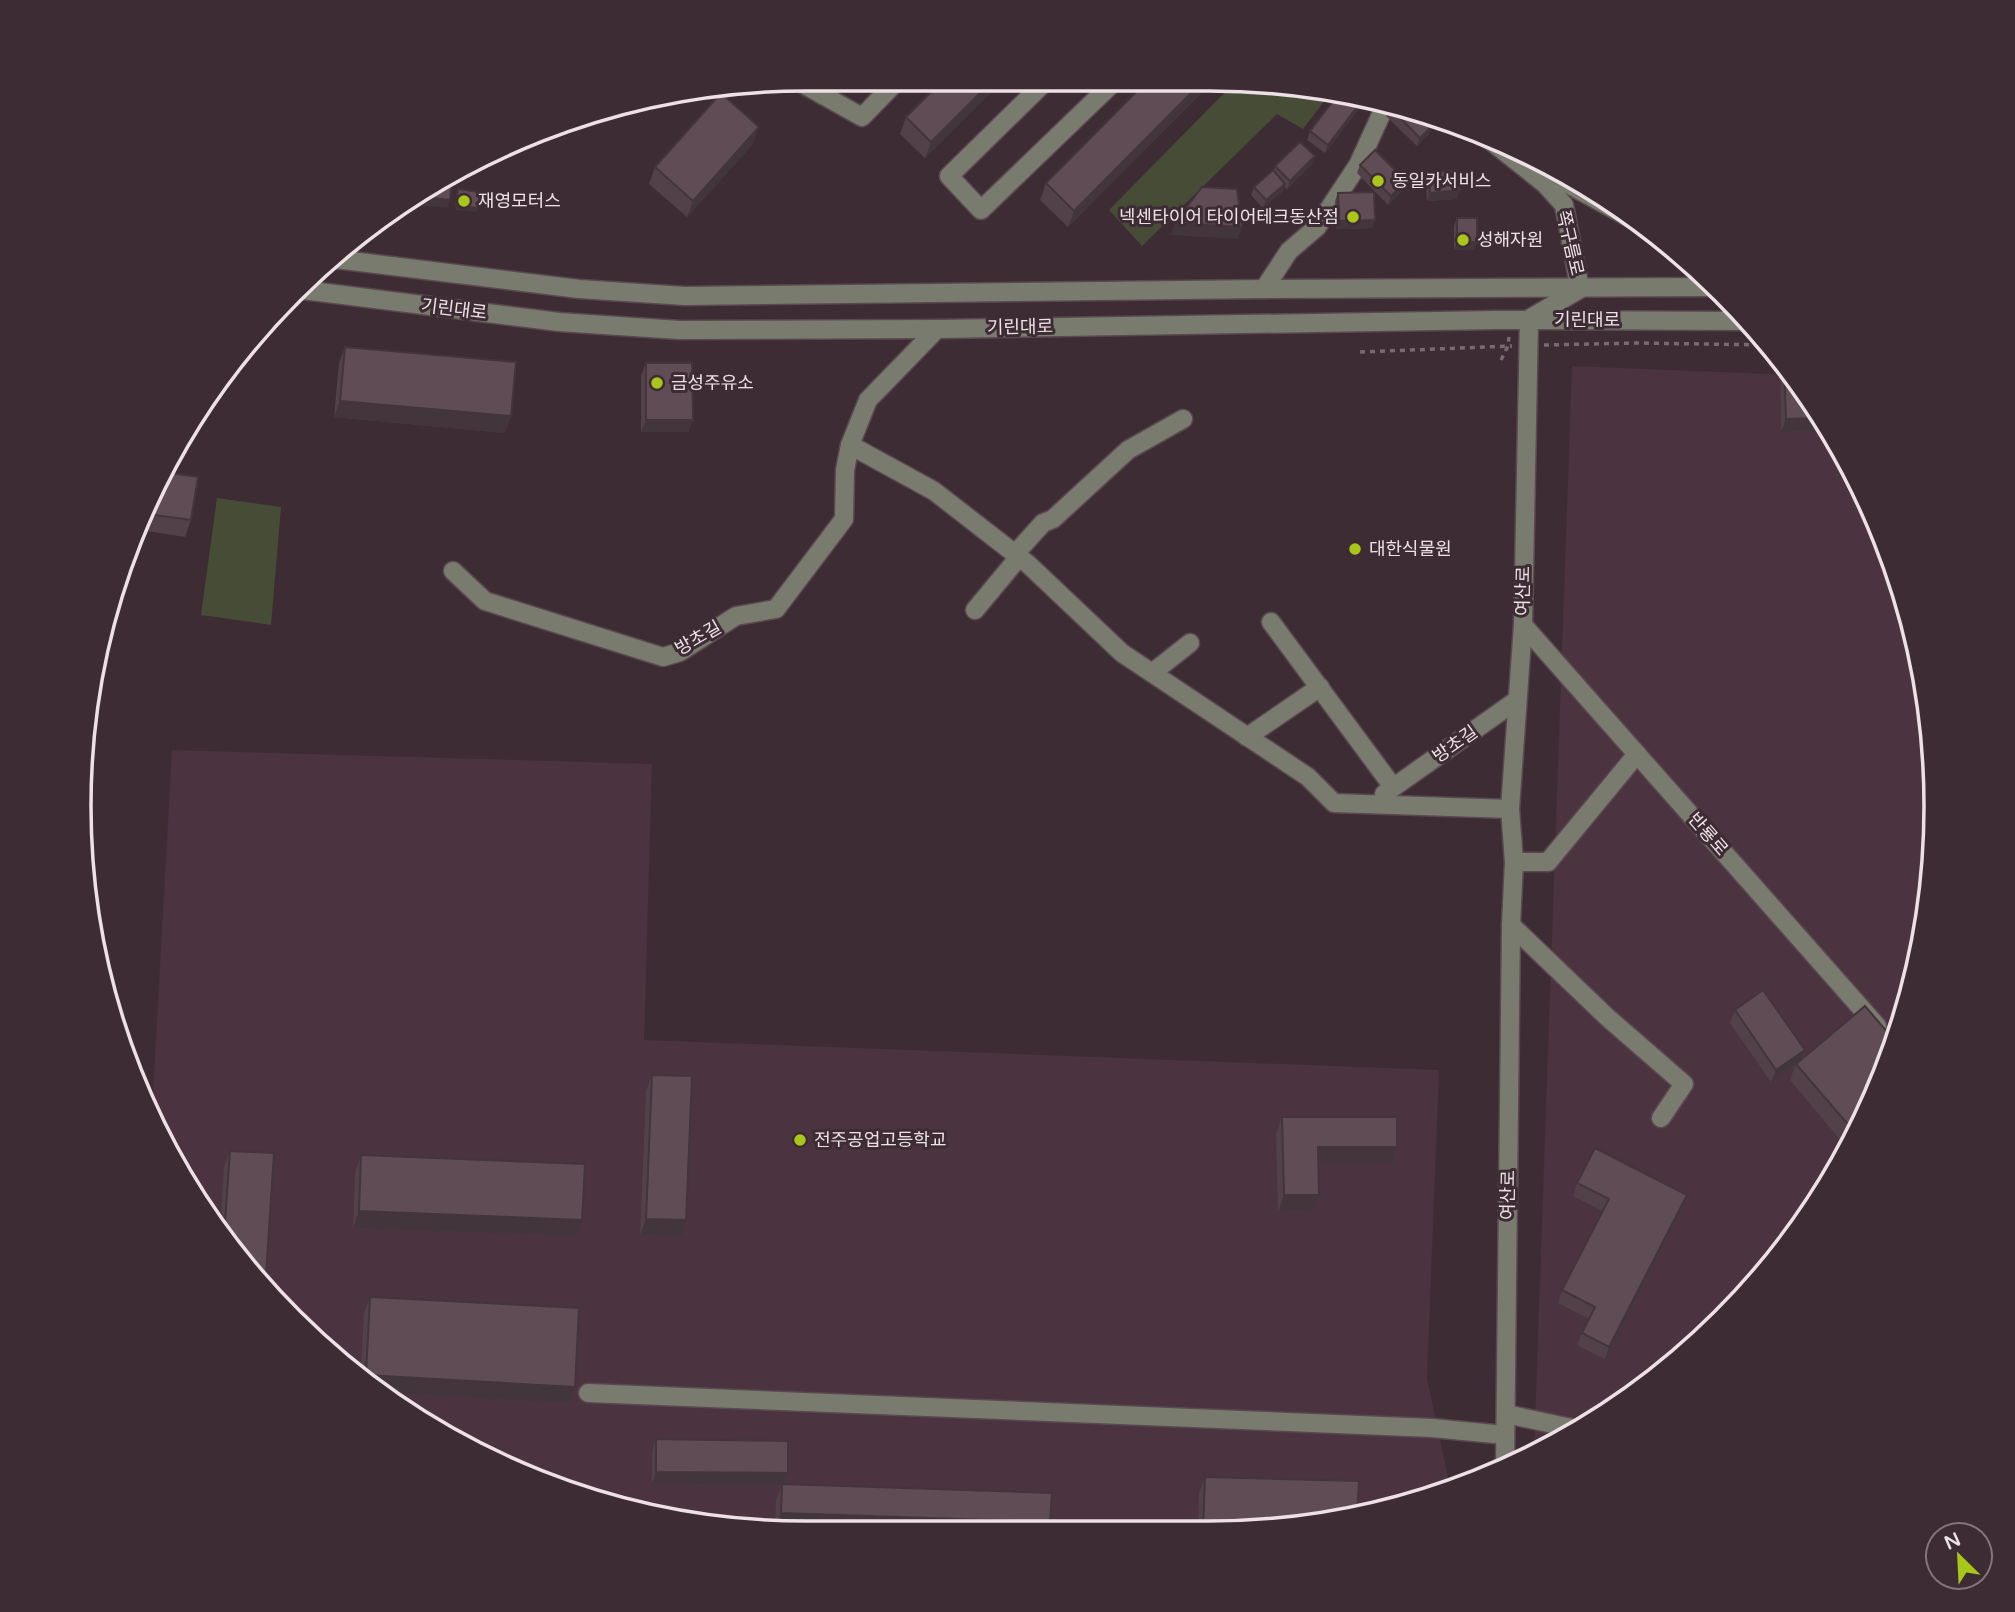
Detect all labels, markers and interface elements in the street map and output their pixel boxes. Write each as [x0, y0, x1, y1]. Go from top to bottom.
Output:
place label: 동일카서비스 [1392, 170, 1491, 192]
marker: 동일카서비스 [1370, 173, 1386, 189]
place label: 재영모터스 [478, 190, 561, 212]
marker: 재영모터스 [456, 193, 472, 209]
place label: 넥센타이어 타이어테크동산점 [1119, 206, 1339, 228]
street label: 쪽구름로 [1552, 208, 1588, 278]
marker: 넥센타이어 타이어테크동산점 [1345, 209, 1361, 225]
place label: 성해자원 [1477, 229, 1543, 251]
marker: 성해자원 [1455, 232, 1471, 248]
street label: 기린대로 [420, 294, 488, 324]
street label: 기린대로 [1554, 309, 1620, 331]
street label: 기린대로 [987, 315, 1053, 339]
place label: 금성주유소 [671, 372, 754, 394]
marker: 금성주유소 [649, 375, 665, 391]
place label: 대한식물원 [1369, 538, 1452, 560]
marker: 대한식물원 [1347, 541, 1363, 557]
street label: 여산로 [1512, 566, 1534, 616]
street label: 방초길 [671, 616, 725, 660]
street label: 방초길 [1428, 721, 1482, 767]
street label: 반룡로 [1683, 808, 1733, 860]
place label: 전주공업고등학교 [814, 1129, 946, 1151]
marker: 전주공업고등학교 [792, 1132, 808, 1148]
street label: 여산로 [1497, 1170, 1519, 1220]
north arrow [1924, 1521, 1994, 1591]
text: N [1941, 1528, 1964, 1555]

